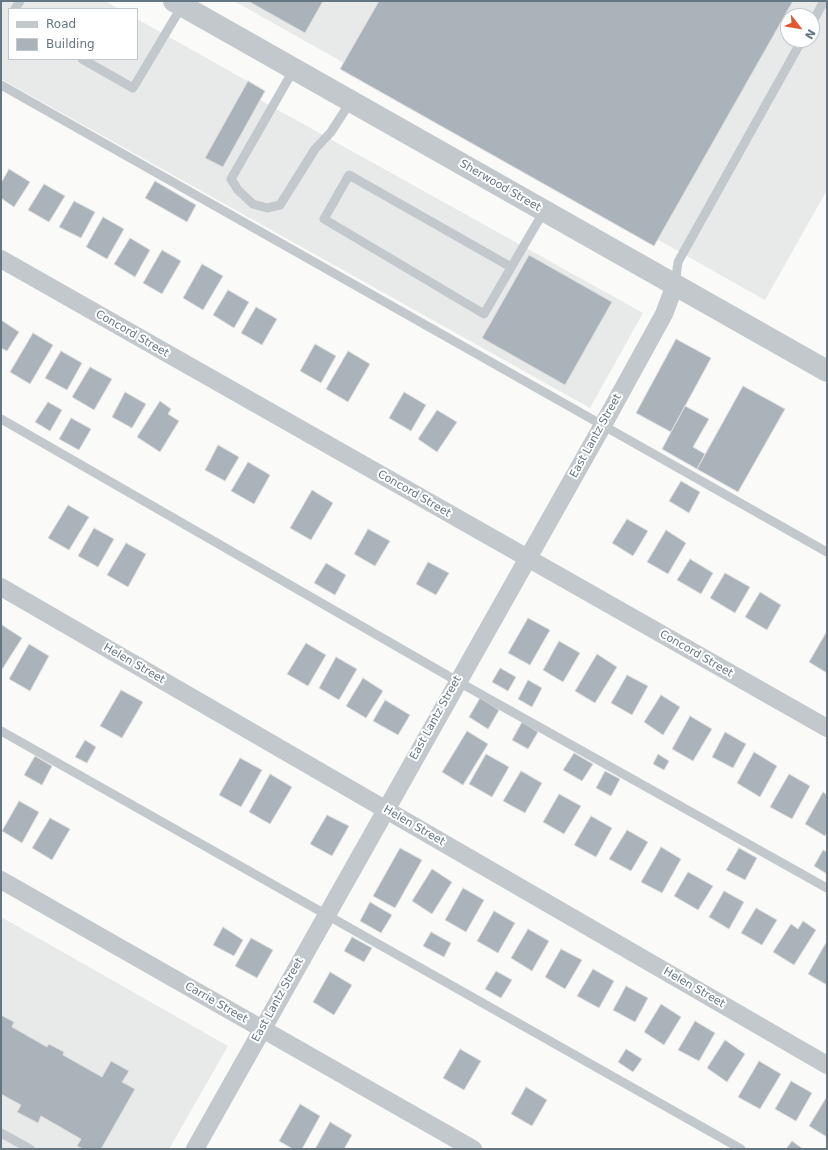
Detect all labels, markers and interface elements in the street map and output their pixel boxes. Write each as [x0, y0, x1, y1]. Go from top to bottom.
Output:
legend [8, 8, 138, 60]
north arrow [780, 8, 820, 48]
text: Road [46, 17, 76, 31]
text: N [802, 27, 818, 41]
text: Building [46, 37, 95, 51]
street label: Sherwood Street [457, 157, 543, 215]
street label: Concord Street [93, 308, 171, 360]
street label: East Lantz Street [567, 392, 625, 480]
street label: Concord Street [375, 468, 453, 520]
street label: Concord Street [657, 628, 735, 680]
street label: Helen Street [101, 641, 167, 687]
street label: East Lantz Street [407, 674, 465, 762]
street label: Helen Street [381, 803, 447, 849]
street label: East Lantz Street [249, 956, 307, 1044]
street label: Helen Street [661, 965, 727, 1011]
street label: Carrie Street [182, 980, 250, 1026]

